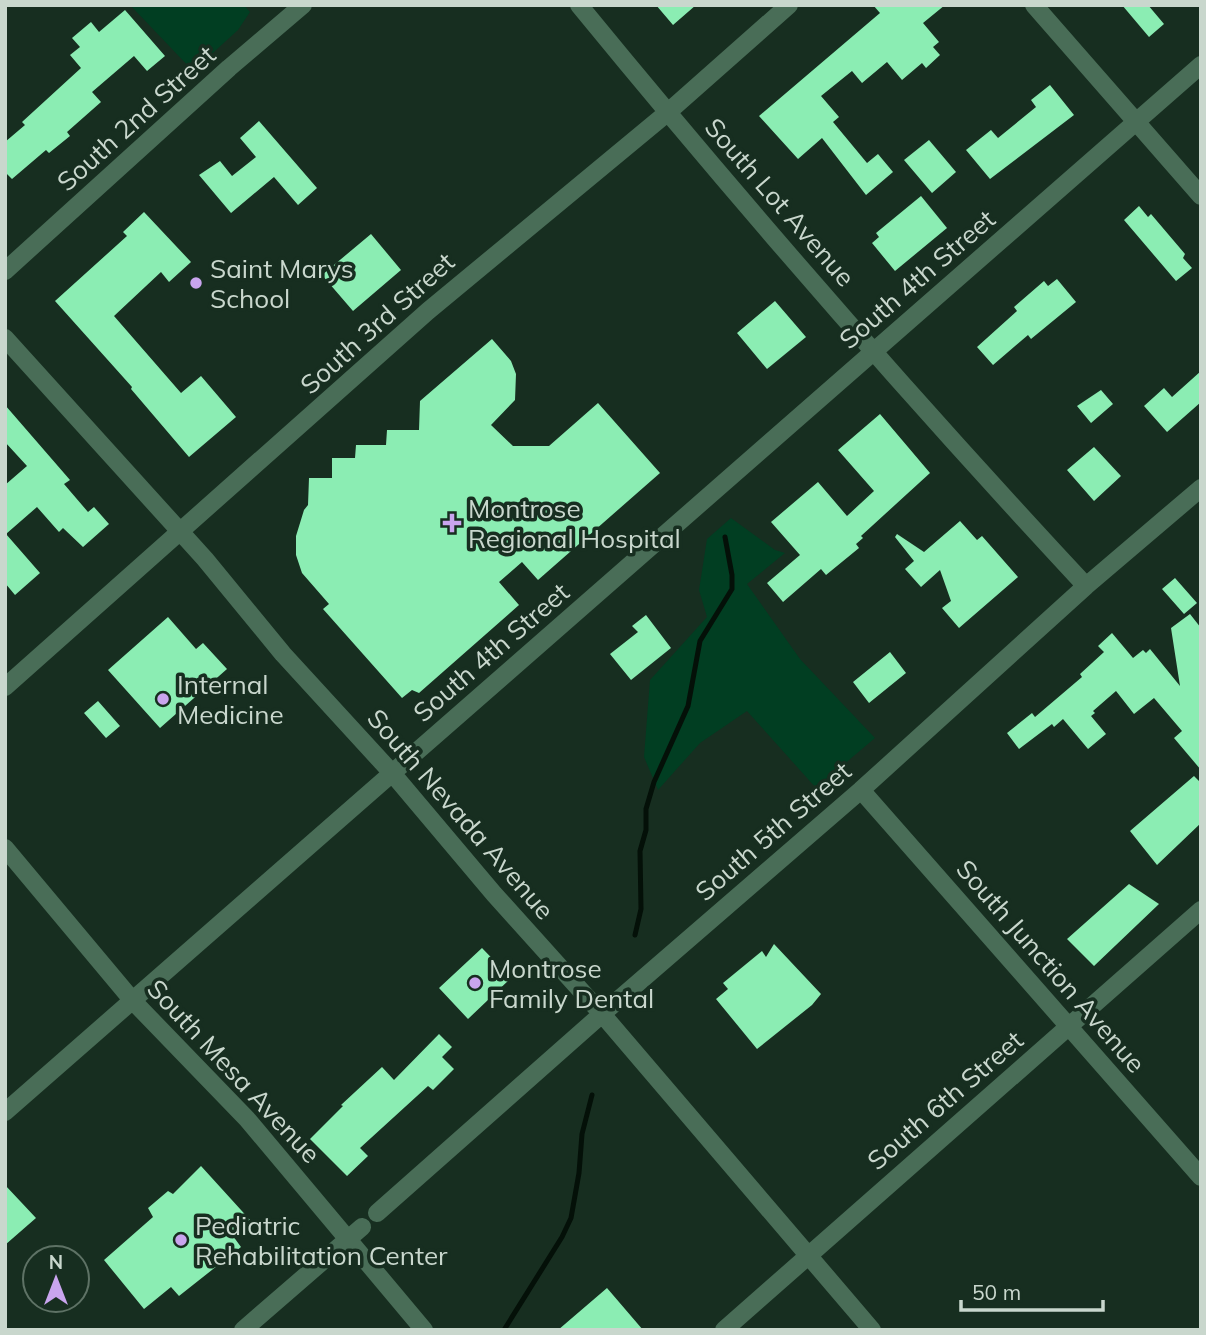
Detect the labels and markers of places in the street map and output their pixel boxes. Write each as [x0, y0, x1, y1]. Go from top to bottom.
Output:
place label: Saint Marys School [210, 252, 354, 315]
marker: Saint Marys School [188, 275, 204, 291]
place label: Montrose Regional Hospital [468, 492, 681, 555]
marker: Montrose Regional Hospital [442, 513, 462, 533]
place label: Internal Medicine [177, 668, 284, 731]
marker: Internal Medicine [155, 691, 171, 707]
place label: Montrose Family Dental [489, 952, 654, 1015]
marker: Montrose Family Dental [467, 975, 483, 991]
place label: Pediatric Rehabilitation Center [195, 1209, 448, 1272]
marker: Pediatric Rehabilitation Center [173, 1232, 189, 1248]

